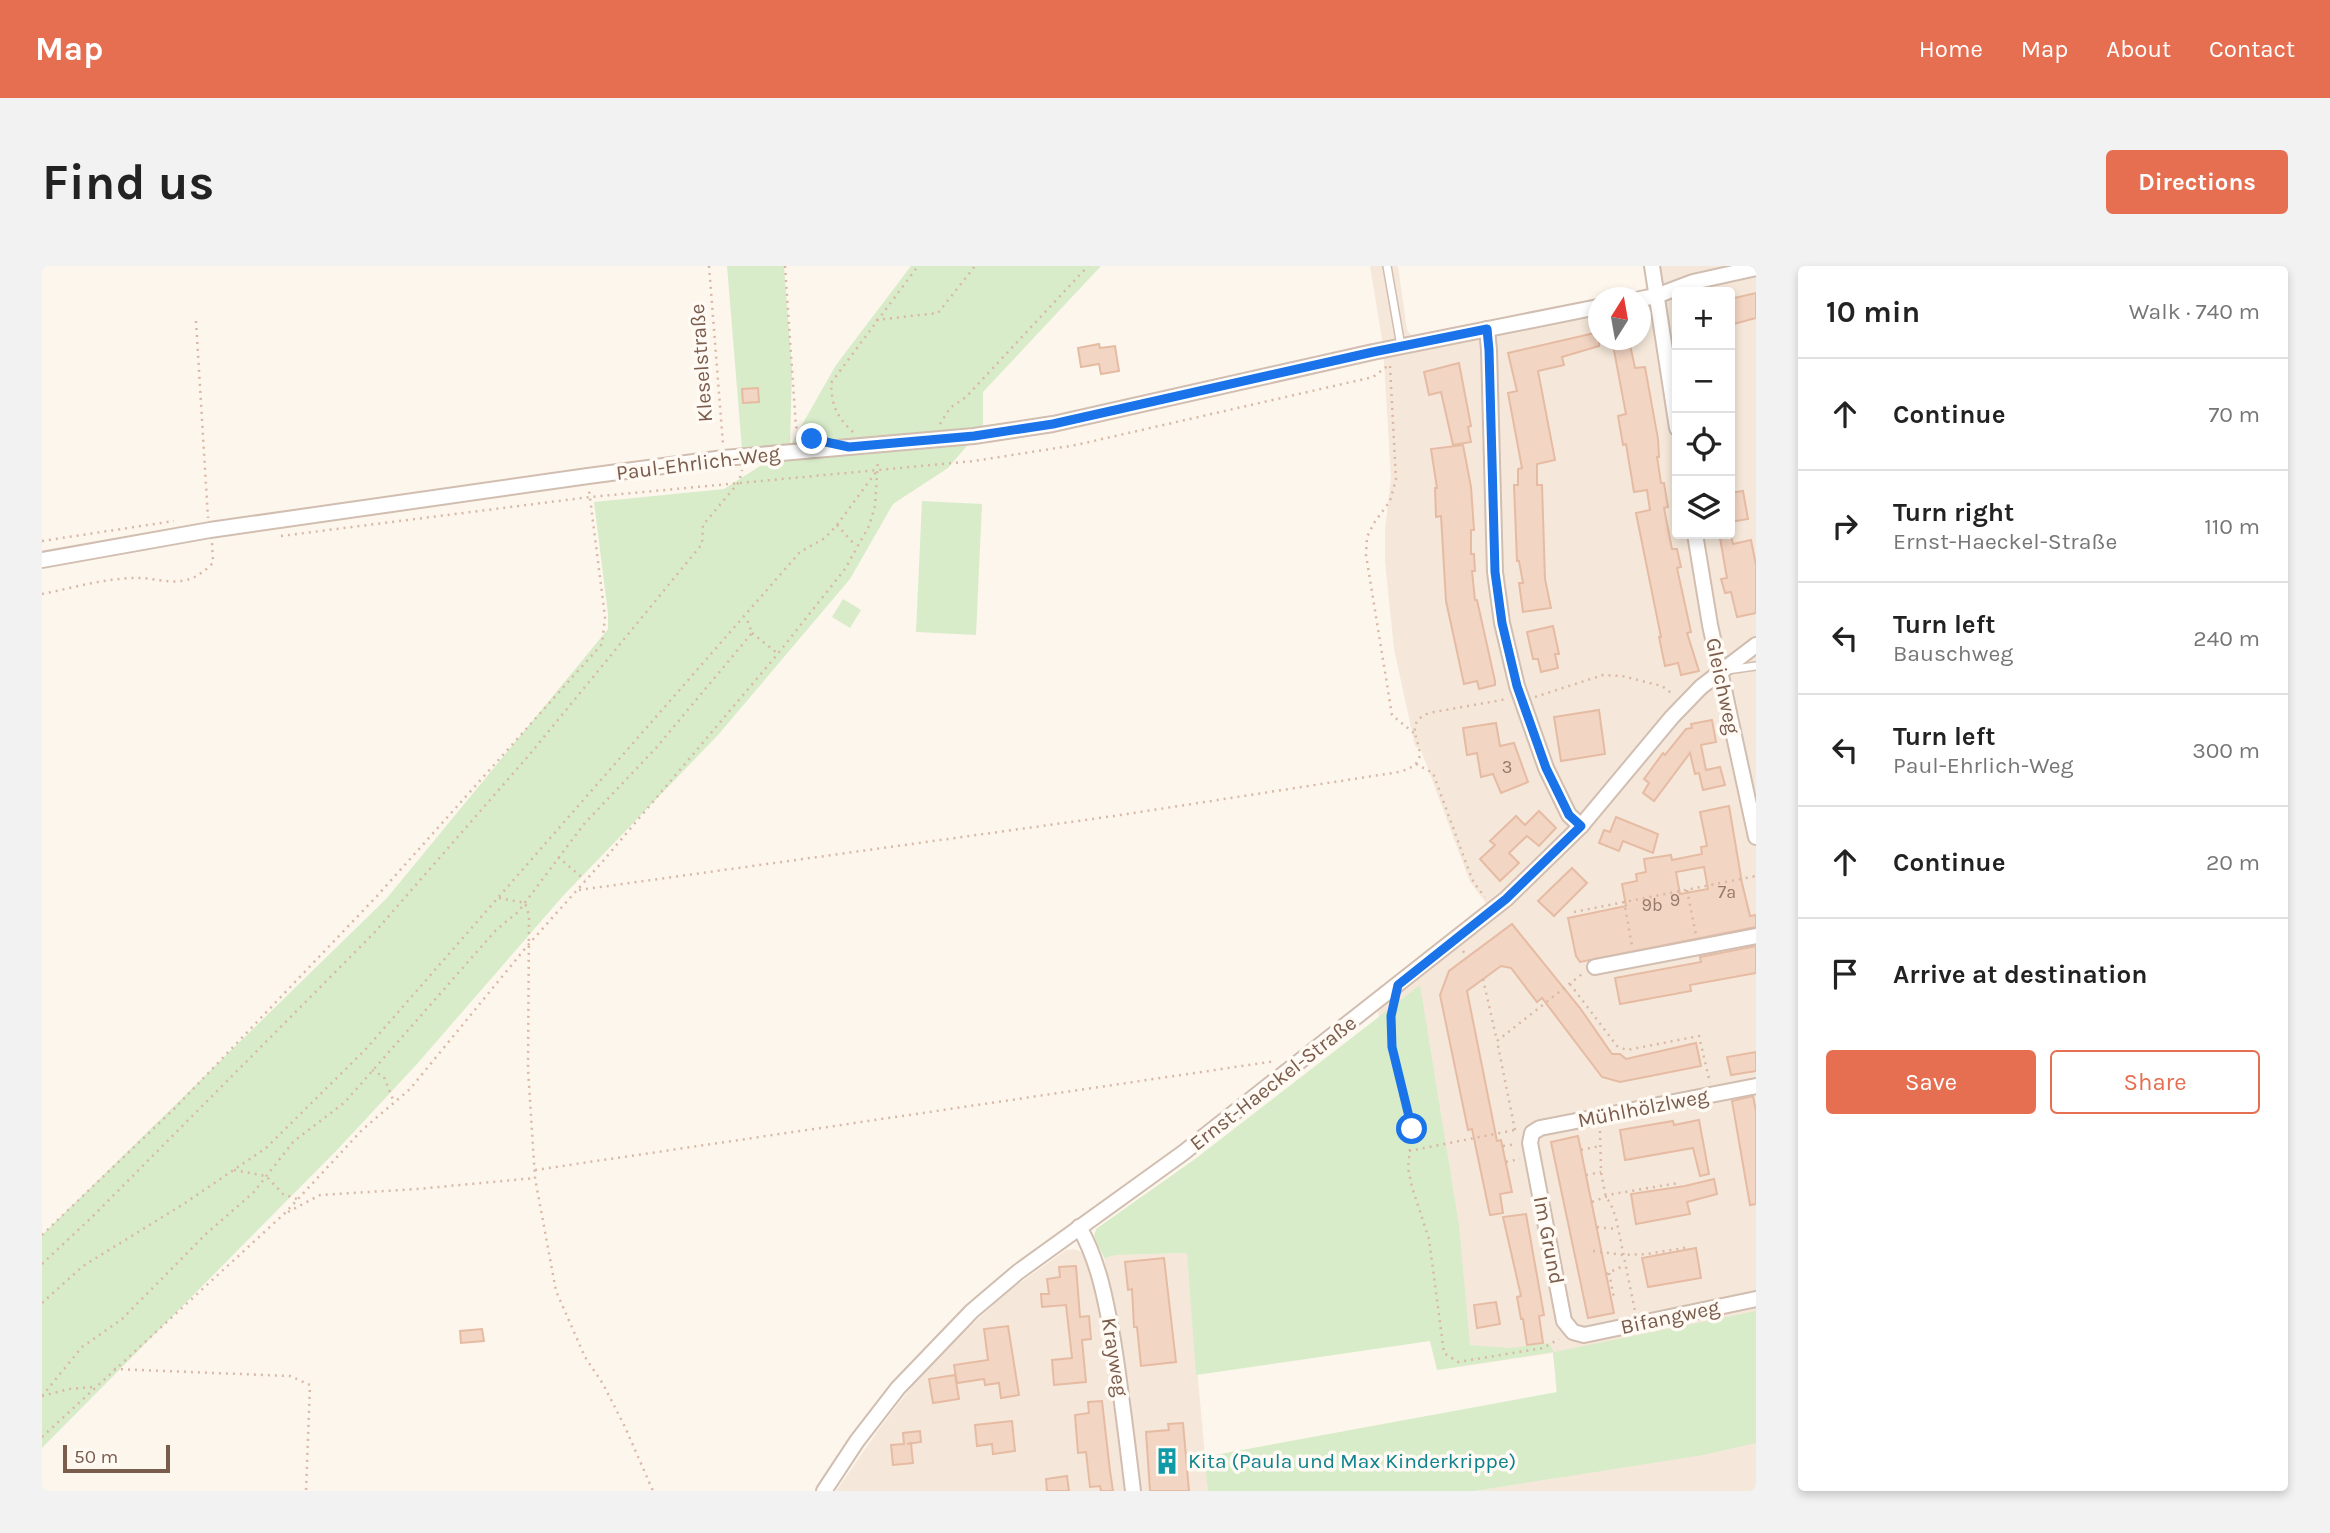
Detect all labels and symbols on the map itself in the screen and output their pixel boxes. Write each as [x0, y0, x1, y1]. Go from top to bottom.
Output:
north arrow [1588, 287, 1651, 350]
street label: Kleselstraße [685, 303, 717, 423]
route end [796, 423, 827, 454]
street label: Paul-Ehrlich-Weg [615, 441, 781, 485]
street label: Gleichweg [1701, 636, 1745, 736]
house number: 3 [1502, 756, 1512, 778]
house number: 7a [1718, 881, 1736, 903]
house number: 9 [1670, 889, 1680, 911]
house number: 9b [1641, 894, 1663, 916]
street label: Ernst-Haeckel-Straße [1185, 1011, 1361, 1155]
street label: Mühlhölzlweg [1576, 1084, 1711, 1132]
route start [1396, 1113, 1427, 1144]
street label: Im Grund [1529, 1194, 1569, 1286]
street label: Bifangweg [1618, 1295, 1722, 1339]
street label: Krayweg [1097, 1316, 1133, 1398]
scale bar [63, 1442, 170, 1474]
building icon: Kita (Paula und Max Kinderkrippe) [1152, 1446, 1182, 1476]
place label: Kita (Paula und Max Kinderkrippe) [1188, 1449, 1516, 1473]

